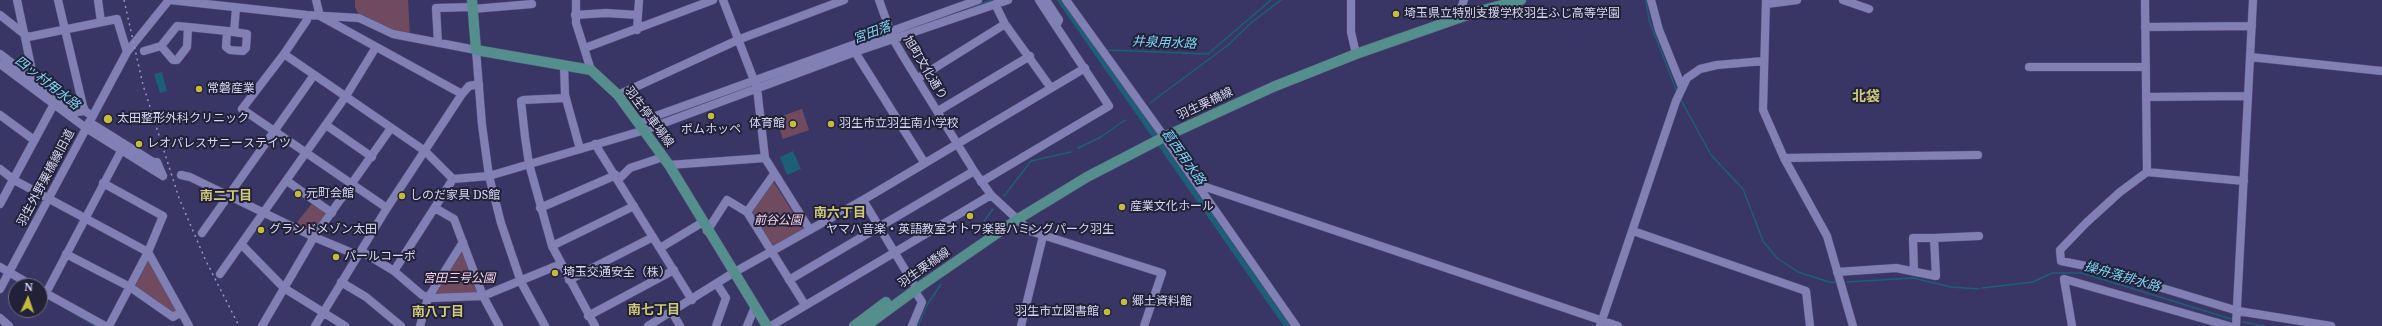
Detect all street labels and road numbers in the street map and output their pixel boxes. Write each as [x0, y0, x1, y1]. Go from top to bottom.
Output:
street label: 旭町文化通り [900, 33, 950, 103]
street label: 羽生停車場線 [622, 84, 676, 150]
street label: 羽生栗橋線 [1175, 85, 1235, 123]
street label: 羽生外野栗橋線旧道 [14, 127, 78, 229]
street label: 羽生栗橋線 [895, 245, 953, 291]

